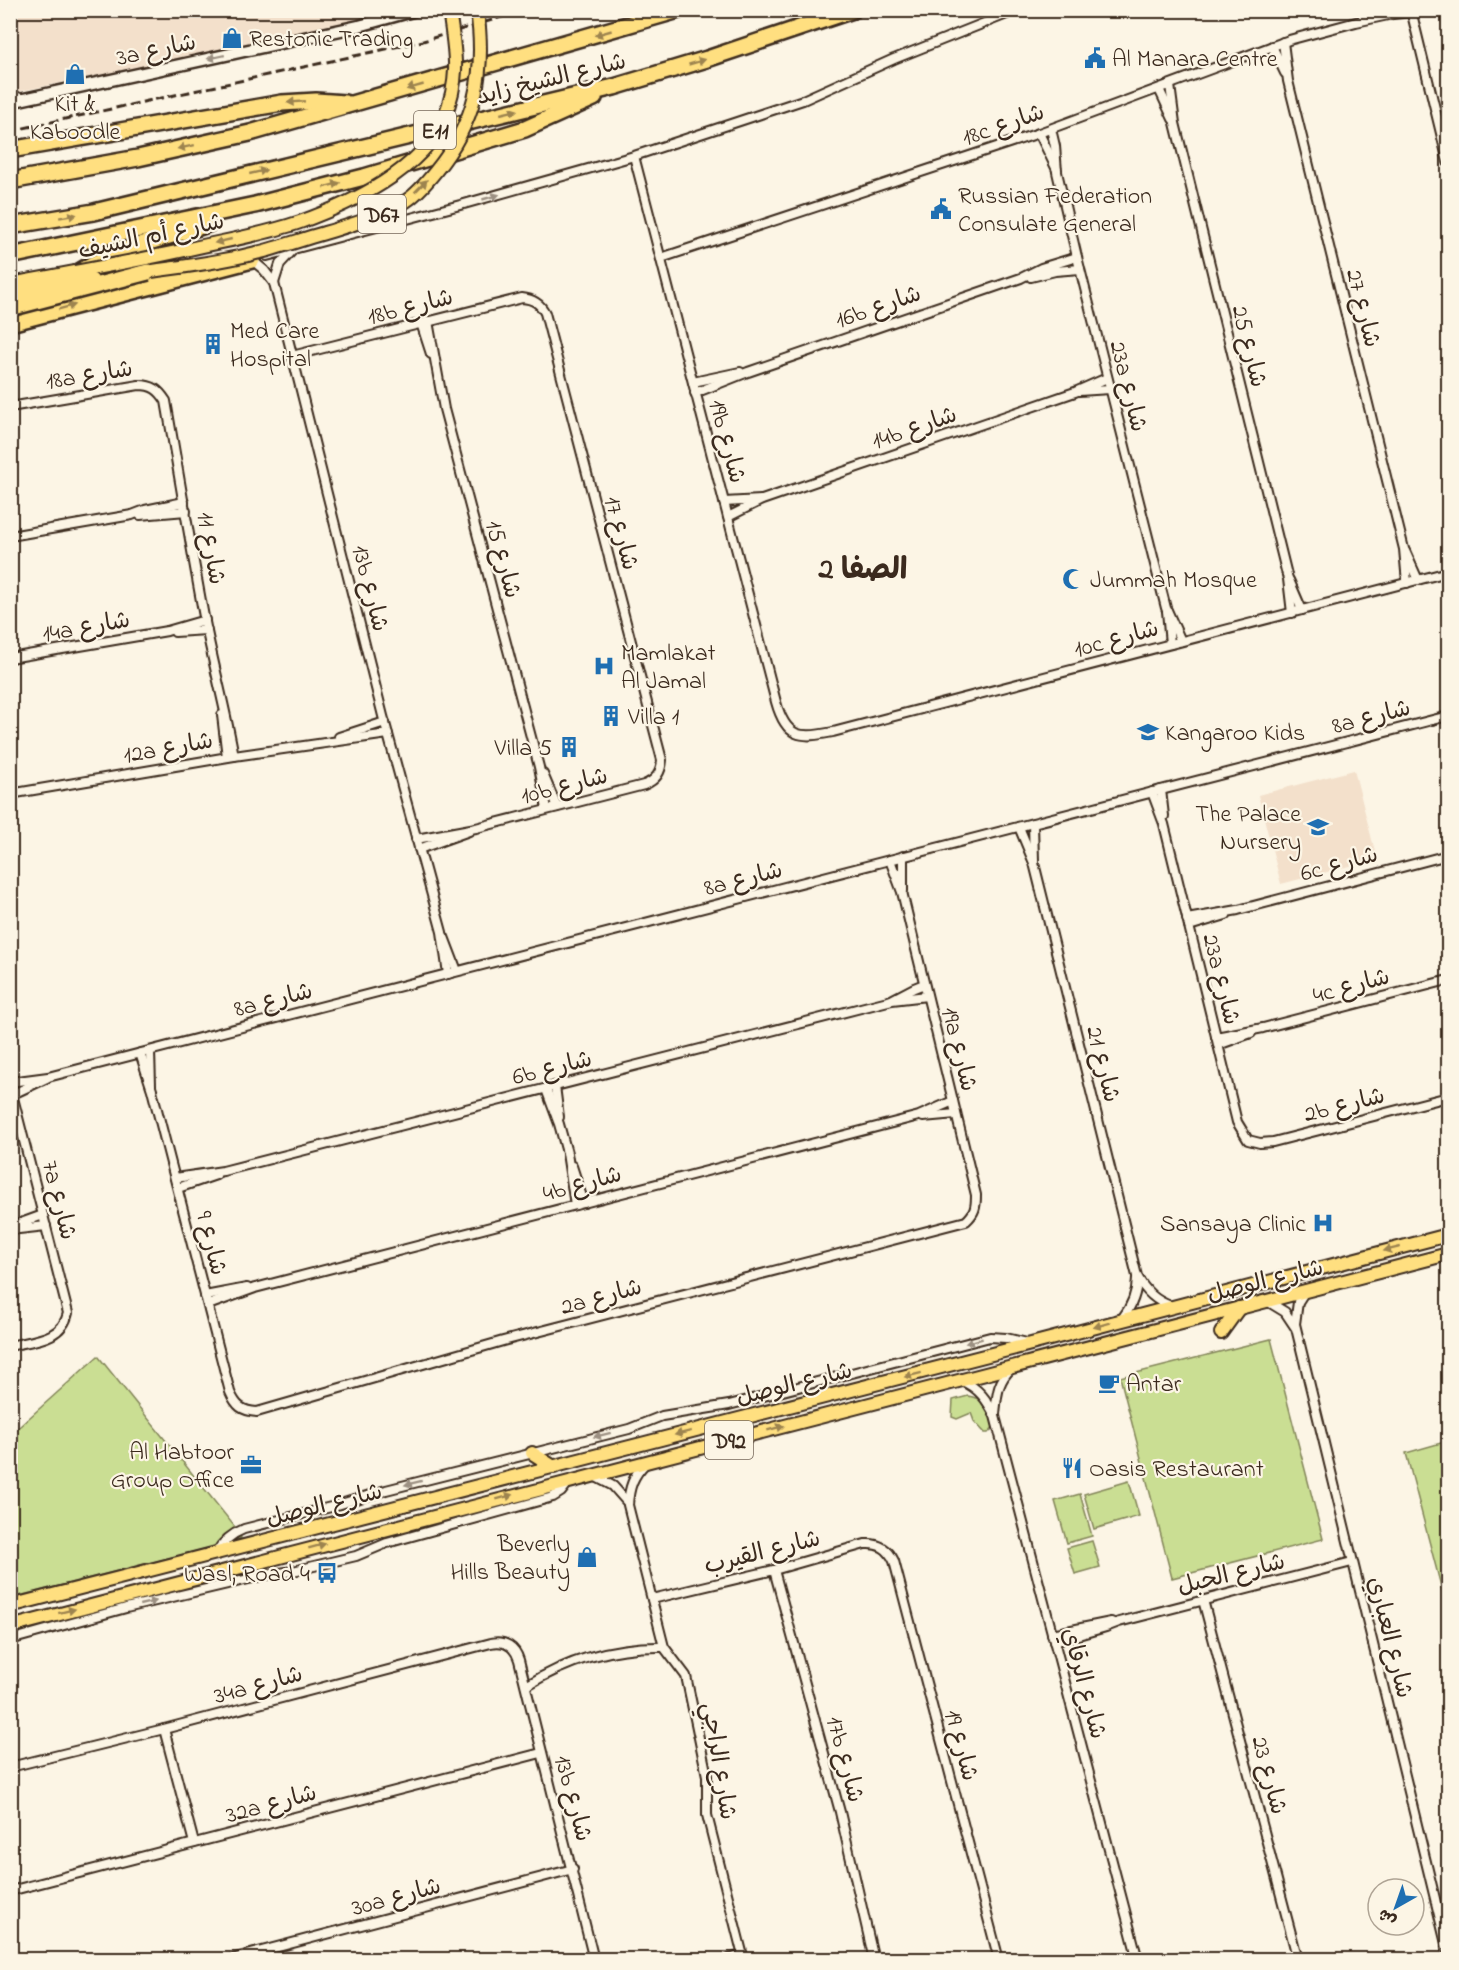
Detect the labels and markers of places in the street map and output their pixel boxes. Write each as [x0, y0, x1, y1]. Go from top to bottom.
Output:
place label: Restonic Trading [249, 23, 413, 58]
shop icon: Restonic Trading [220, 26, 244, 50]
place label: Al Manara Centre [1112, 43, 1278, 78]
public building icon: Al Manara Centre [1083, 46, 1107, 70]
shop icon: Kit & Kaboodle [63, 62, 87, 86]
place label: Kit & Kaboodle [30, 88, 120, 151]
place label: Russian Federation Consulate General [958, 180, 1152, 243]
public building icon: Russian Federation Consulate General [929, 197, 953, 221]
place label: Med Care Hospital [230, 315, 319, 378]
building icon: Med Care Hospital [201, 332, 225, 356]
place label: Jummah Mosque [1090, 564, 1257, 599]
mosque icon: Jummah Mosque [1061, 567, 1085, 591]
place label: Mamlakat Al Jamal [621, 637, 716, 700]
hospital icon: Mamlakat Al Jamal [592, 654, 616, 678]
place label: Villa 1 [627, 701, 680, 736]
building icon: Villa 1 [599, 704, 623, 728]
place label: Kangaroo Kids [1165, 717, 1305, 752]
school or university icon: Kangaroo Kids [1136, 720, 1160, 744]
place label: Villa 5 [493, 732, 552, 767]
building icon: Villa 5 [557, 735, 581, 759]
place label: The Palace Nursery [1195, 798, 1301, 862]
school or university icon: The Palace Nursery [1306, 815, 1330, 839]
place label: Sansaya Clinic [1160, 1208, 1306, 1244]
hospital icon: Sansaya Clinic [1311, 1211, 1335, 1235]
place label: Antar [1126, 1368, 1182, 1403]
cafe icon: Antar [1097, 1371, 1121, 1395]
place label: Al Habtoor Group Office [111, 1436, 235, 1499]
office icon: Al Habtoor Group Office [239, 1453, 263, 1477]
place label: Oasis Restaurant [1089, 1453, 1264, 1488]
restaurant icon: Oasis Restaurant [1060, 1456, 1084, 1480]
place label: Beverly Hills Beauty [451, 1528, 570, 1592]
shop icon: Beverly Hills Beauty [575, 1545, 599, 1569]
place label: Wasl, Road 4 [184, 1558, 310, 1593]
bus stop icon: Wasl, Road 4 [315, 1561, 339, 1585]

